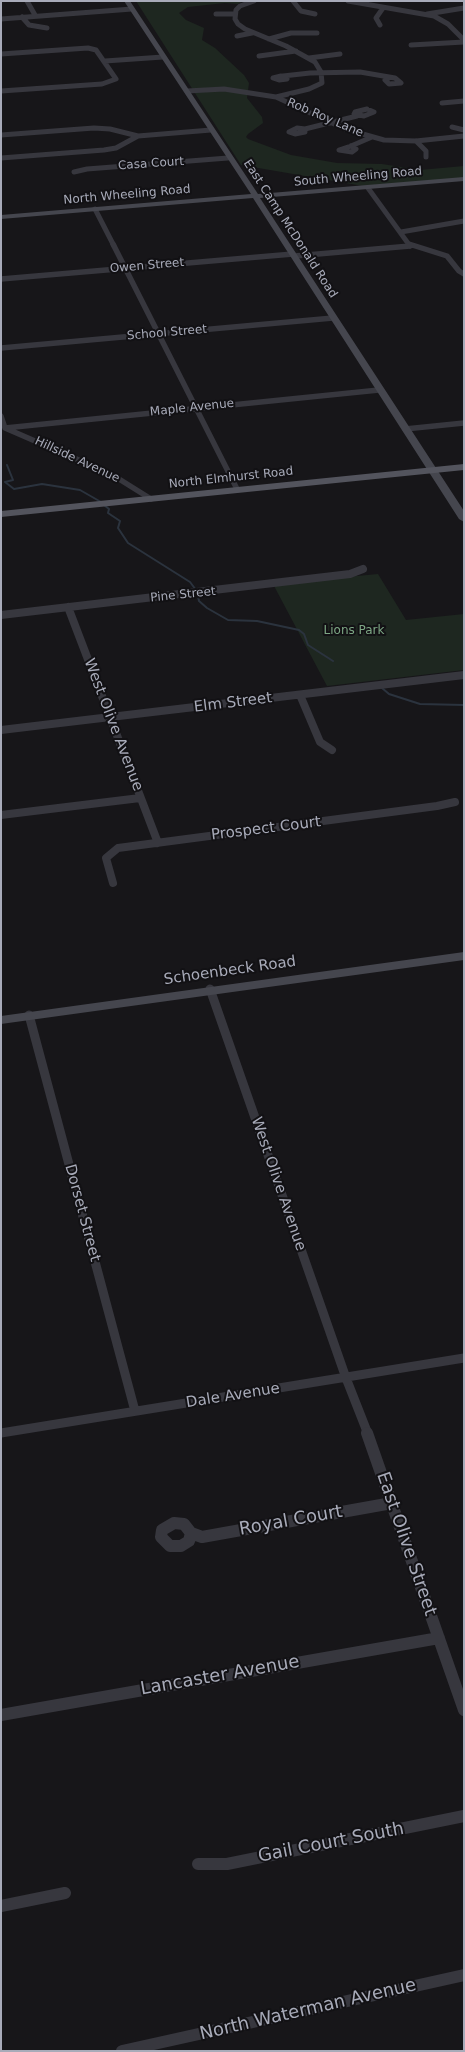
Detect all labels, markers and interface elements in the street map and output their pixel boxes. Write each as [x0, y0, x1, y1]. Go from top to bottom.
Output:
street label: Rob Roy Lane [285, 95, 365, 141]
street label: Casa Court [118, 155, 184, 173]
street label: East Camp McDonald Road [240, 157, 340, 301]
street label: South Wheeling Road [293, 164, 423, 190]
street label: North Wheeling Road [63, 182, 191, 208]
street label: Owen Street [109, 256, 185, 276]
street label: School Street [126, 322, 208, 344]
street label: Maple Avenue [149, 396, 235, 420]
street label: Hillside Avenue [32, 434, 122, 486]
street label: North Elmhurst Road [168, 464, 294, 492]
street label: Pine Street [150, 584, 216, 606]
park label: Lions Park [324, 624, 384, 638]
street label: West Olive Avenue [79, 656, 147, 794]
street label: Elm Street [193, 689, 273, 717]
street label: Prospect Court [210, 813, 322, 845]
street label: Schoenbeck Road [163, 953, 297, 989]
street label: West Olive Avenue [247, 1115, 309, 1253]
street label: Dorset Street [60, 1162, 104, 1264]
street label: Dale Avenue [185, 1380, 281, 1412]
street label: East Olive Street [371, 1469, 441, 1619]
street label: Royal Court [238, 1501, 344, 1541]
street label: Lancaster Avenue [139, 1651, 301, 1701]
street label: Gail Court South [256, 1818, 406, 1868]
street label: North Waterman Avenue [198, 1975, 418, 2045]

